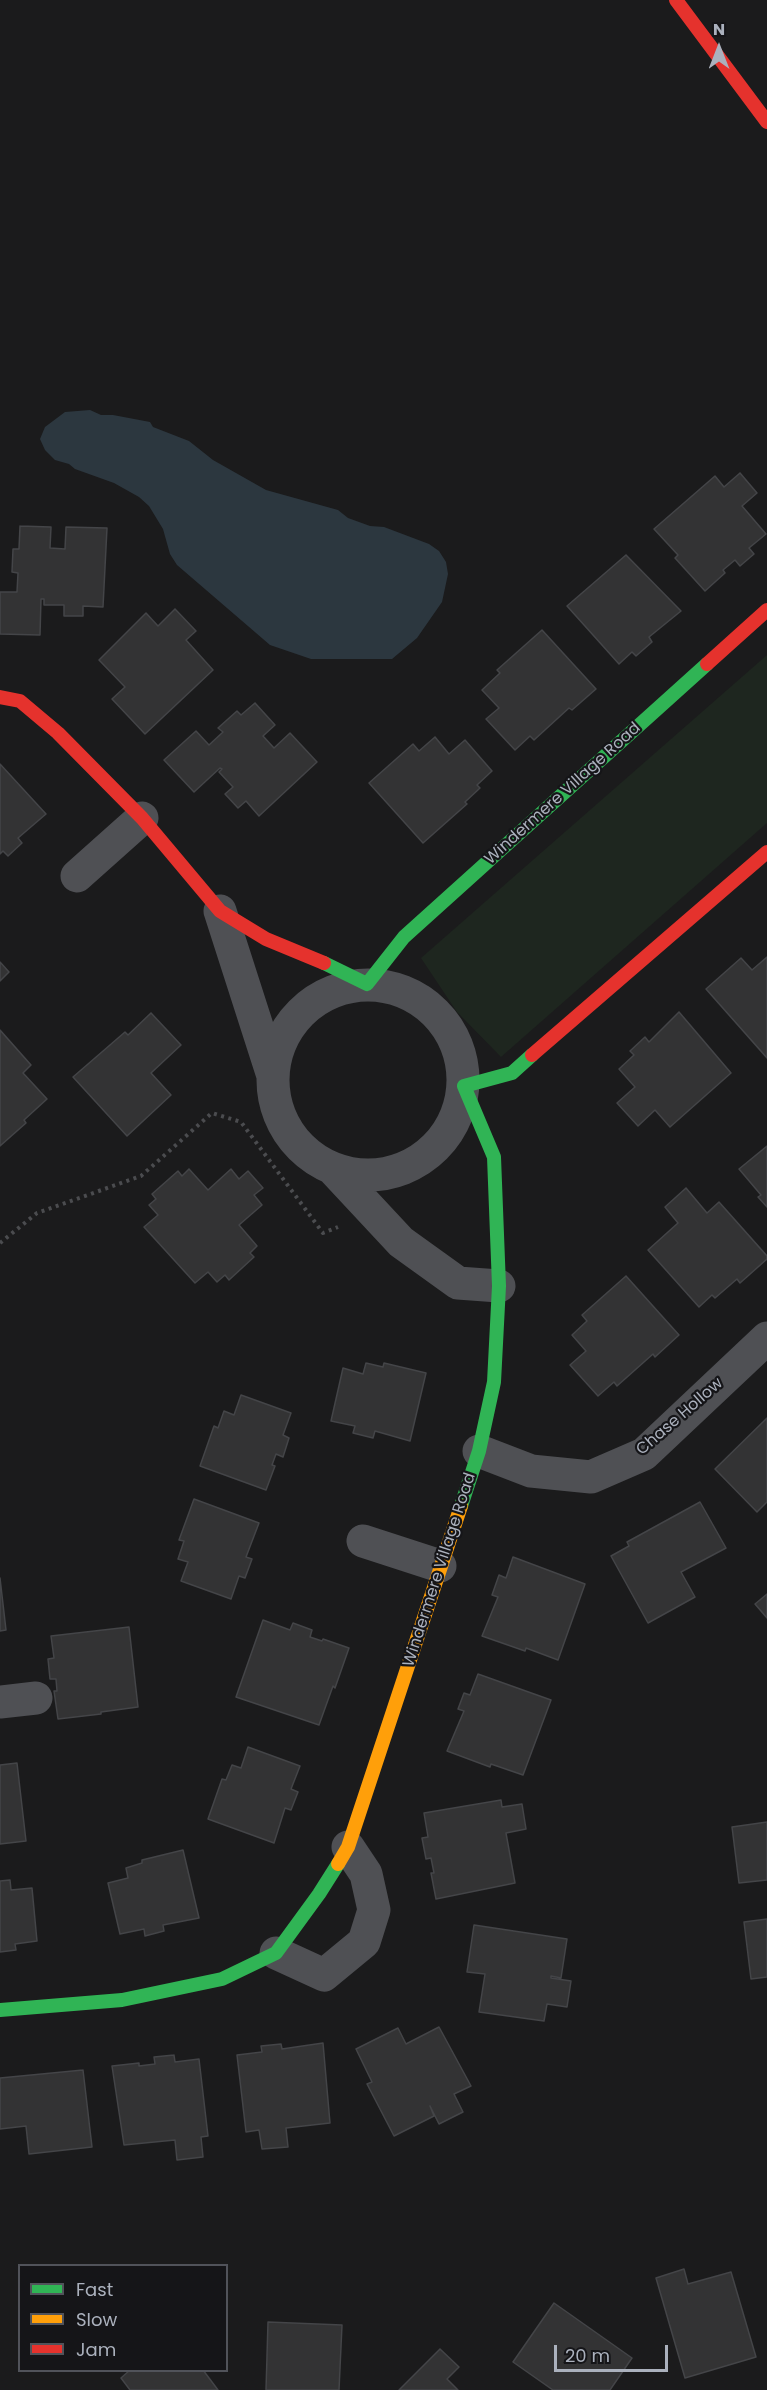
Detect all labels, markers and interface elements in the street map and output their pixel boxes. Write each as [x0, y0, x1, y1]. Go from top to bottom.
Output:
north arrow [689, 18, 749, 78]
text: N [713, 18, 725, 41]
street label: Windermere Village Road [481, 719, 645, 869]
street label: Chase Hollow [633, 1374, 727, 1460]
street label: Windermere Village Road [399, 1470, 481, 1670]
legend [18, 2264, 228, 2372]
text: Fast [76, 2277, 113, 2302]
text: Slow [76, 2307, 117, 2332]
scale bar [557, 2333, 671, 2371]
text: Jam [76, 2337, 116, 2362]
text: 20 m [565, 2343, 610, 2368]

